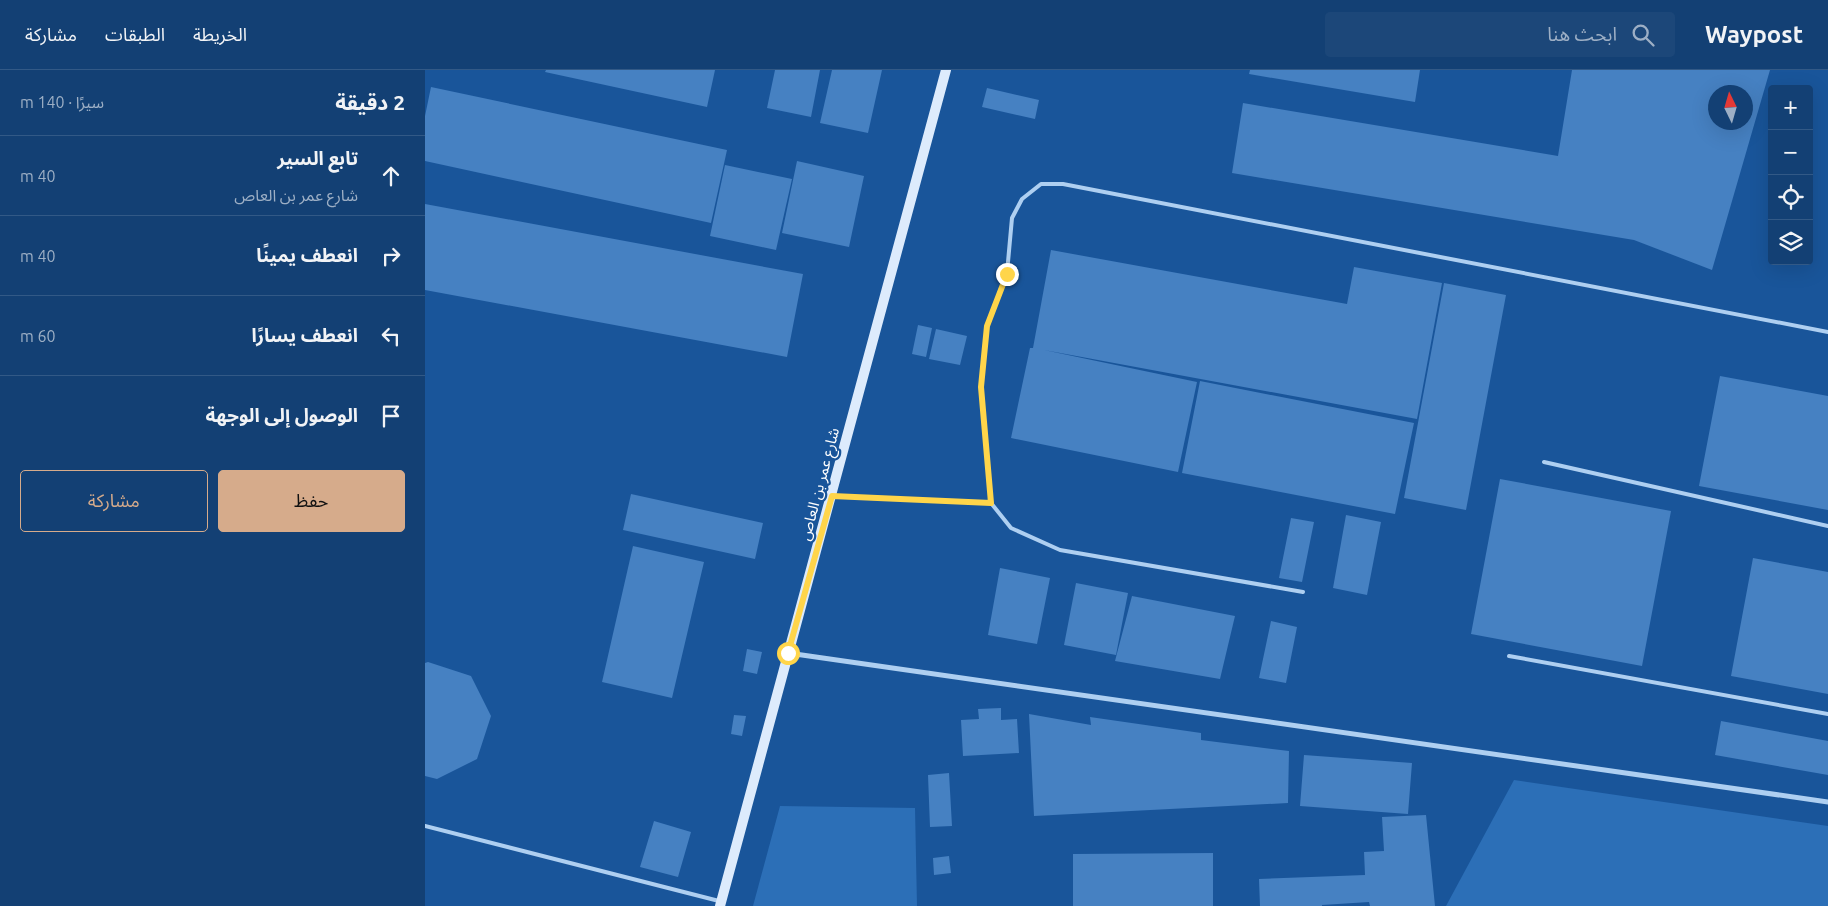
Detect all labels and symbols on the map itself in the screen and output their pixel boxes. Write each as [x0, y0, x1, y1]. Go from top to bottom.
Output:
north arrow [1708, 85, 1753, 130]
route end [996, 263, 1019, 286]
street label: شارع عمر بن العاص [796, 426, 846, 543]
route start [777, 642, 800, 665]

